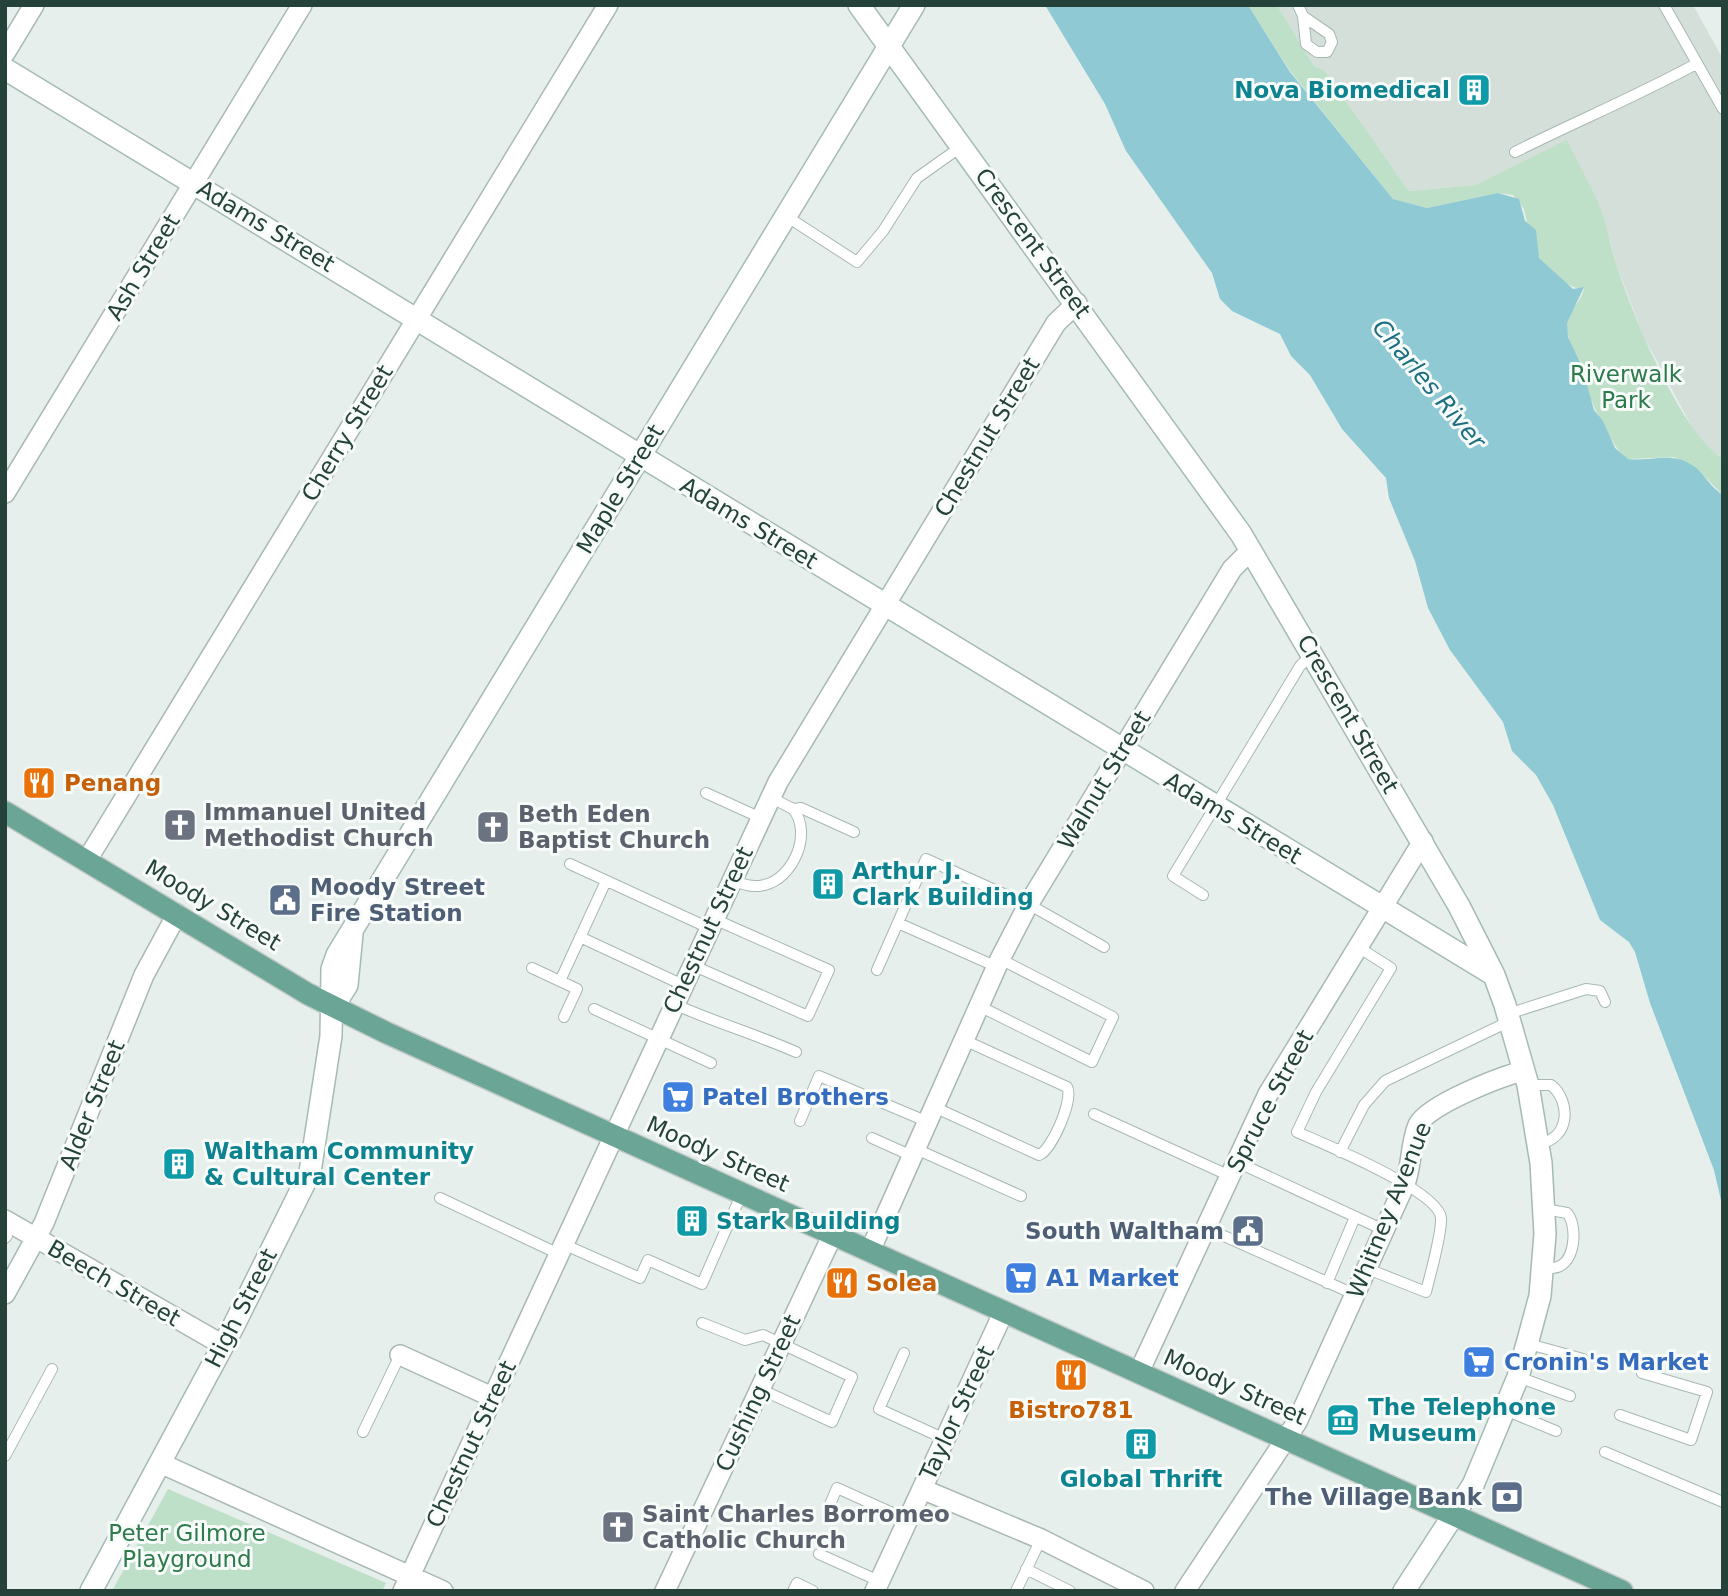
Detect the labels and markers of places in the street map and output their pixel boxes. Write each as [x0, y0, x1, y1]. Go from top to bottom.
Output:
building icon: Nova Biomedical [1455, 71, 1493, 109]
place label: Nova Biomedical [1234, 77, 1450, 103]
restaurant icon: Penang [20, 764, 58, 802]
place label: Penang [64, 770, 161, 796]
place label: Immanuel United Methodist Church [204, 799, 434, 851]
place label: Beth Eden Baptist Church [518, 801, 710, 853]
church icon: Immanuel United Methodist Church [161, 806, 199, 844]
church icon: Beth Eden Baptist Church [474, 808, 512, 846]
place label: Arthur J. Clark Building [852, 858, 1034, 910]
building icon: Arthur J. Clark Building [809, 865, 847, 903]
place label: Moody Street Fire Station [310, 874, 485, 926]
public building icon: Moody Street Fire Station [266, 881, 304, 919]
supermarket icon: Patel Brothers [659, 1078, 697, 1116]
place label: Patel Brothers [702, 1084, 889, 1110]
place label: Waltham Community & Cultural Center [204, 1138, 474, 1190]
building icon: Waltham Community & Cultural Center [160, 1145, 198, 1183]
building icon: Stark Building [673, 1202, 711, 1240]
place label: Stark Building [716, 1208, 901, 1234]
public building icon: South Waltham [1229, 1212, 1267, 1250]
place label: South Waltham [1025, 1218, 1224, 1244]
supermarket icon: A1 Market [1002, 1259, 1040, 1297]
restaurant icon: Solea [823, 1264, 861, 1302]
place label: A1 Market [1046, 1265, 1179, 1291]
place label: Solea [866, 1270, 937, 1296]
supermarket icon: Cronin's Market [1460, 1343, 1498, 1381]
place label: Cronin's Market [1504, 1349, 1708, 1375]
restaurant icon: Bistro781 [1052, 1356, 1090, 1394]
place label: The Telephone Museum [1368, 1394, 1556, 1446]
place label: Bistro781 [1008, 1397, 1134, 1423]
museum icon: The Telephone Museum [1324, 1401, 1362, 1439]
building icon: Global Thrift [1122, 1425, 1160, 1463]
place label: Global Thrift [1060, 1466, 1222, 1492]
bank icon: The Village Bank [1488, 1478, 1526, 1516]
place label: The Village Bank [1265, 1484, 1483, 1510]
place label: Saint Charles Borromeo Catholic Church [642, 1501, 950, 1553]
church icon: Saint Charles Borromeo Catholic Church [599, 1508, 637, 1546]

